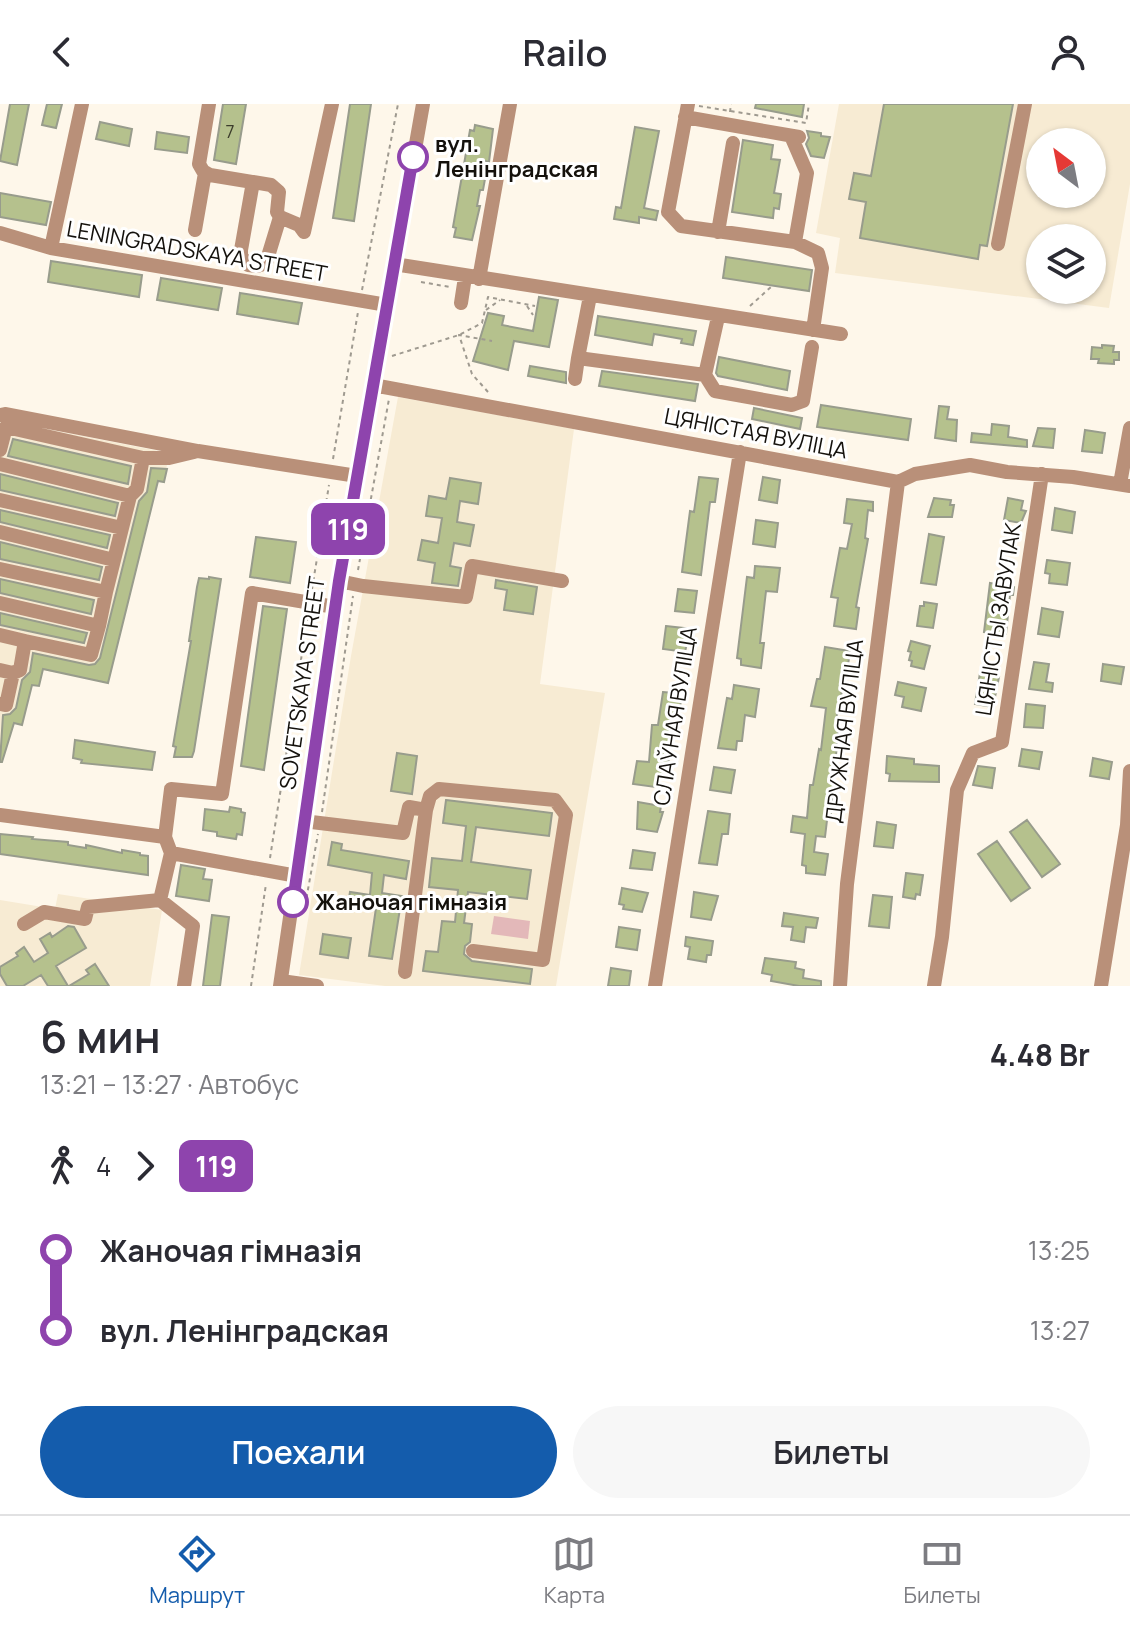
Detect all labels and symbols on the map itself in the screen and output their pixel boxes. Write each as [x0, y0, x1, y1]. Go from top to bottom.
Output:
house number: 7 [225, 119, 235, 143]
north arrow [1026, 128, 1106, 208]
place label: вул. Ленінградская [435, 129, 598, 184]
marker: вул. Ленінградская [398, 142, 428, 172]
street label: LENINGRADSKAYA STREET [64, 213, 330, 289]
street label: ЦЯНІСТАЯ ВУЛІЦА [662, 401, 850, 465]
line badge: 119 [302, 503, 394, 555]
street label: ЦЯНІСТЫ ЗАВУЛАК [968, 519, 1028, 718]
street label: SOVETSKAYA STREET [272, 575, 332, 791]
street label: СЛАЎНАЯ ВУЛІЦА [646, 624, 704, 808]
street label: ДРУЖНАЯ ВУЛІЦА [818, 637, 870, 825]
marker: Жаночая гімназія [278, 887, 308, 917]
place label: Жаночая гімназія [315, 887, 507, 917]

